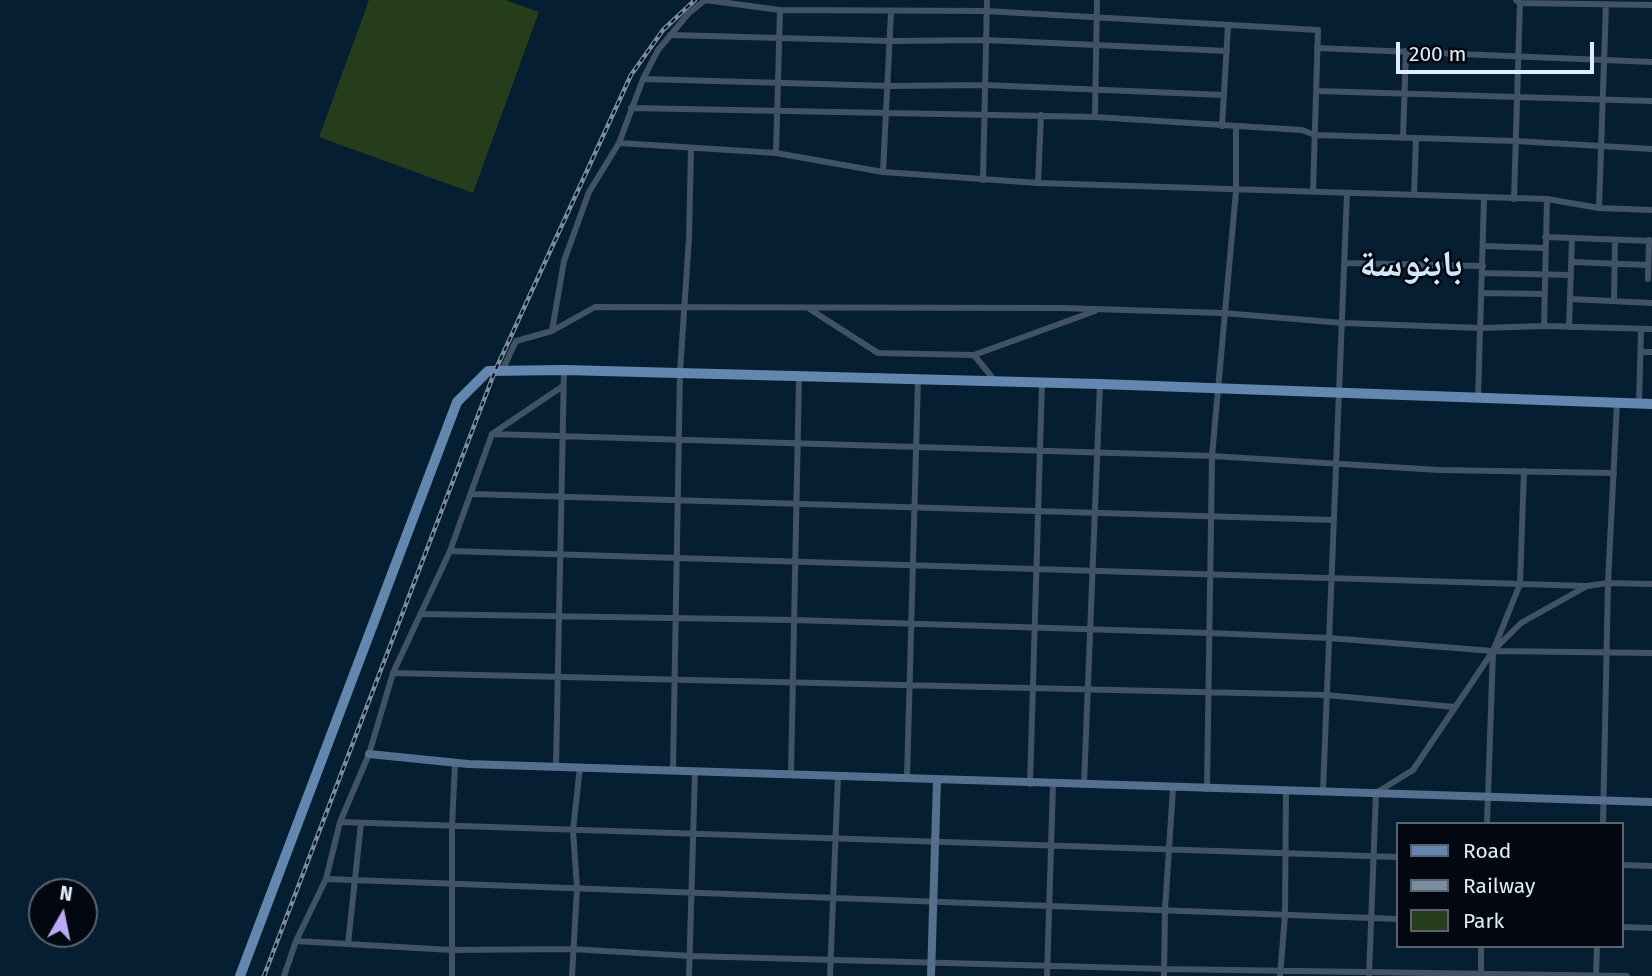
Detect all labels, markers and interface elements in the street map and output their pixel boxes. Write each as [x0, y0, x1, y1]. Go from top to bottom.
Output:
scale bar [1400, 28, 1598, 72]
text: 200 m [1409, 41, 1466, 67]
district label: بابنوسة [1359, 244, 1463, 288]
legend [1396, 822, 1624, 948]
text: Road [1463, 838, 1511, 864]
text: Railway [1463, 873, 1535, 899]
north arrow [28, 878, 98, 948]
text: N [58, 881, 74, 906]
text: Park [1463, 908, 1504, 934]

